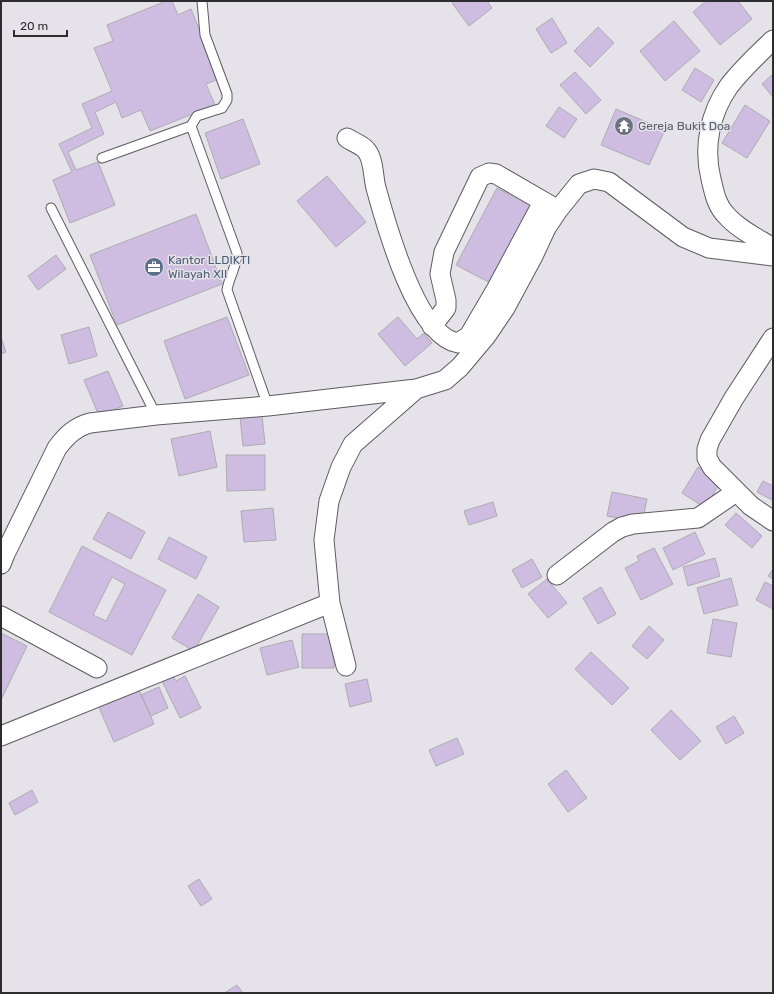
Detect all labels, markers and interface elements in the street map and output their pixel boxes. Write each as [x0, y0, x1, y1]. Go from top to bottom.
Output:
scale bar [14, 12, 67, 38]
text: 20 m [20, 19, 48, 33]
temple icon: Gereja Bukit Doa [613, 115, 635, 137]
place label: Gereja Bukit Doa [638, 119, 730, 133]
place label: Kantor LLDIKTI Wilayah XII [168, 253, 250, 281]
office icon: Kantor LLDIKTI Wilayah XII [143, 256, 165, 278]

